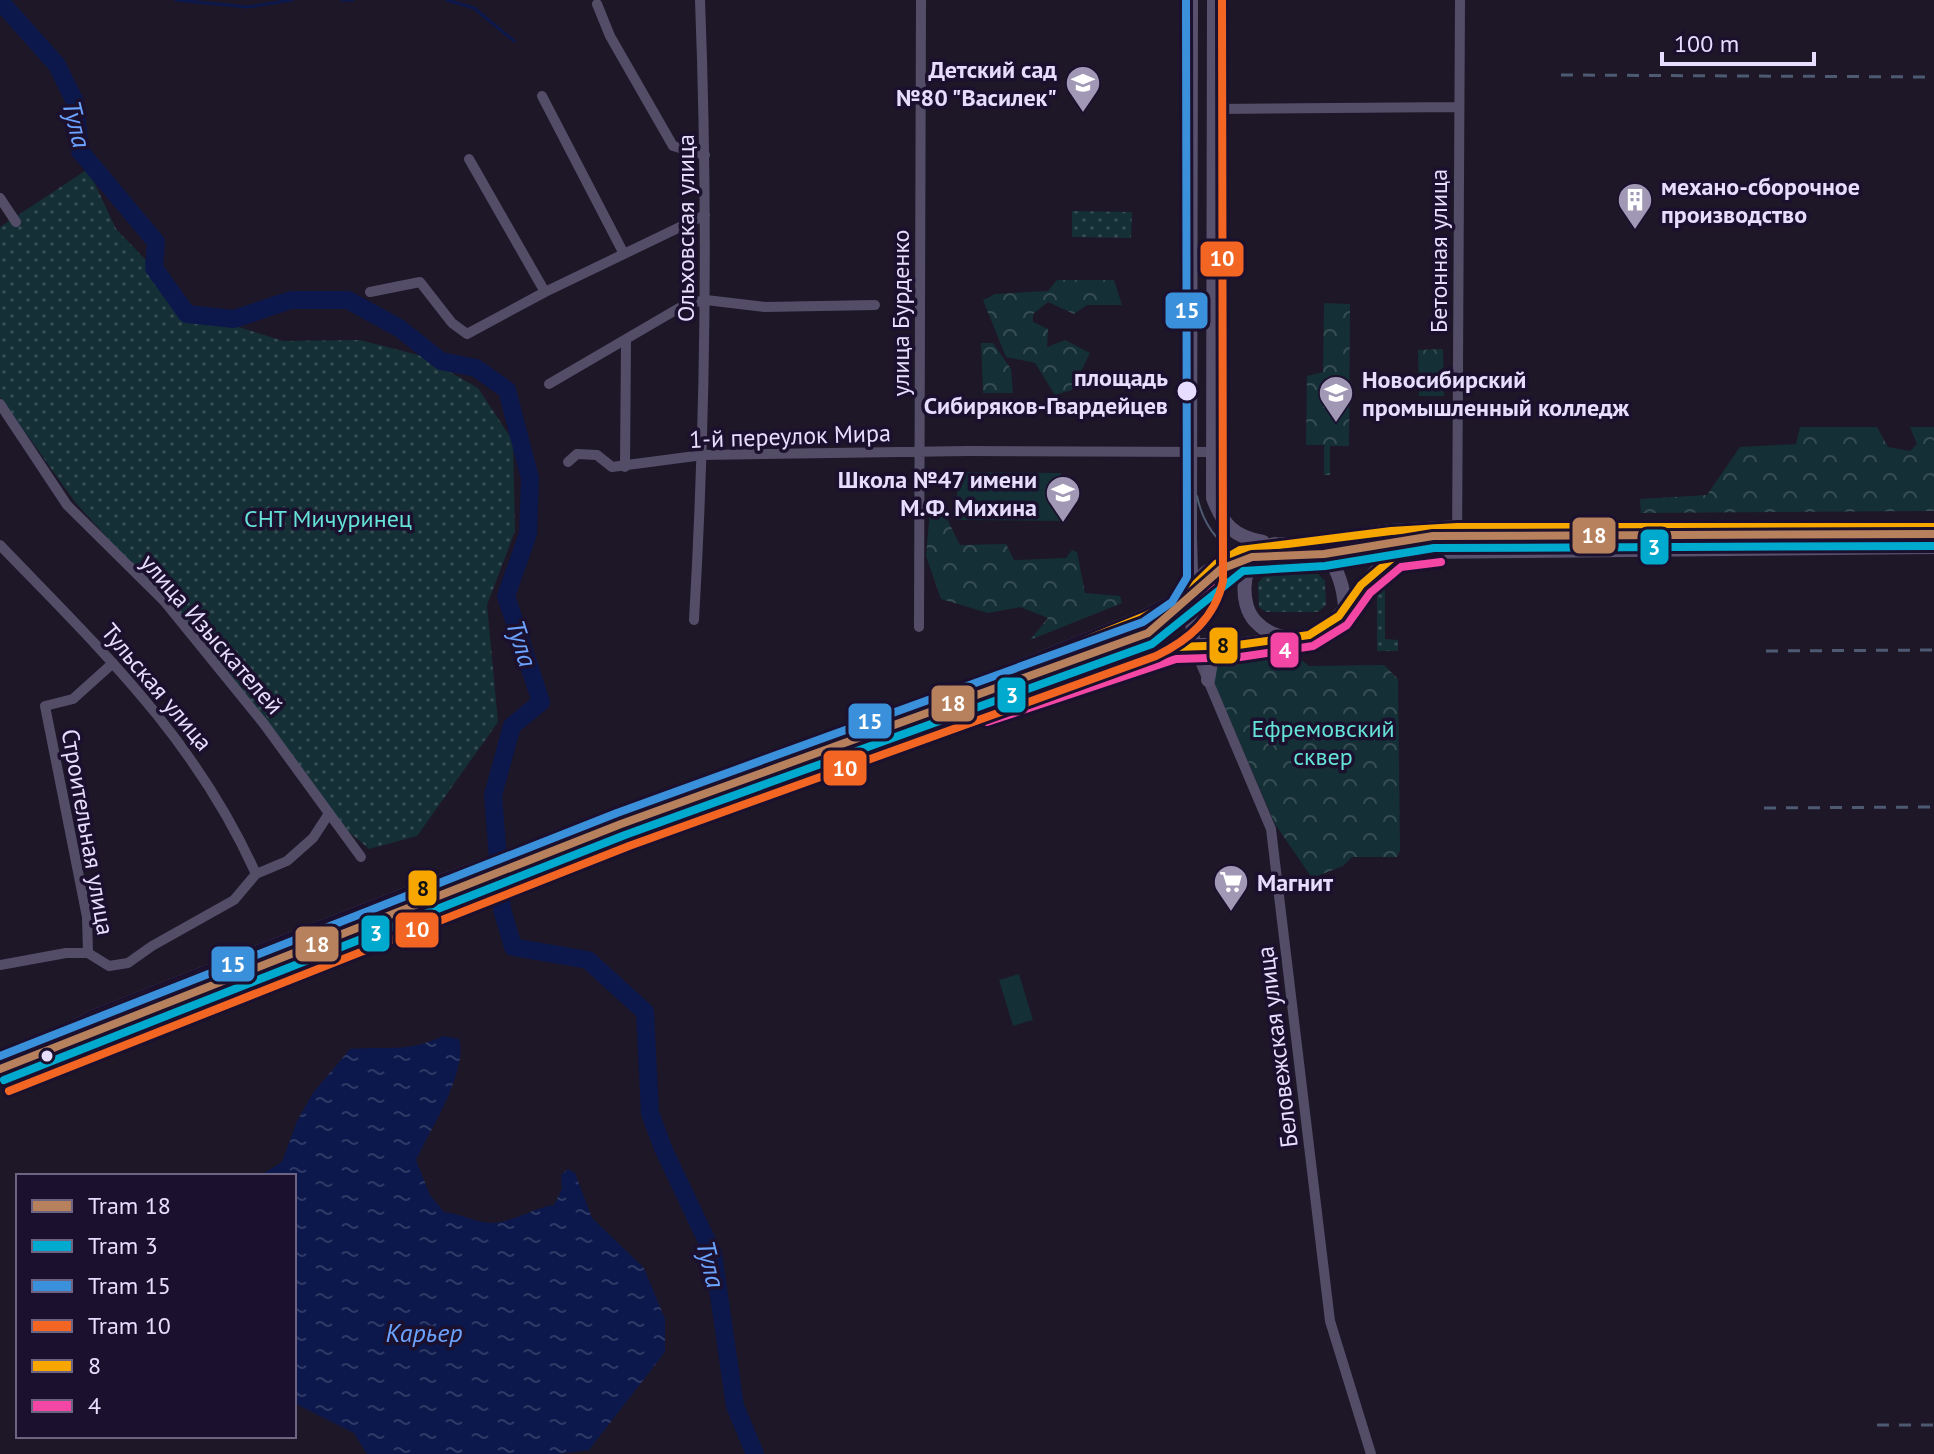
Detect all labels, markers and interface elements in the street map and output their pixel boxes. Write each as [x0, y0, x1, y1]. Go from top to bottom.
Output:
scale bar [1662, 16, 1814, 66]
text: 100 m [1674, 28, 1739, 59]
place label: Детский сад №80 "Василек" [896, 54, 1057, 113]
school or university icon: Детский сад №80 "Василек" [1064, 64, 1102, 114]
water label: Тула [55, 97, 99, 151]
street label: Ольховская улица [670, 134, 701, 322]
street label: Бетонная улица [1423, 169, 1454, 333]
place label: механо-сборочное производство [1661, 171, 1860, 230]
building icon: механо-сборочное производство [1616, 181, 1654, 231]
street label: улица Бурденко [885, 230, 916, 396]
line badge: 10 [1199, 240, 1245, 278]
text: 10 [1210, 244, 1234, 272]
line badge: 15 [1164, 291, 1209, 330]
text: 15 [1175, 296, 1199, 324]
place label: площадь Сибиряков-Гвардейцев [924, 362, 1168, 421]
place label: Новосибирский промышленный колледж [1362, 364, 1630, 423]
school or university icon: Новосибирский промышленный колледж [1317, 374, 1355, 424]
marker: площадь Сибиряков-Гвардейцев [1175, 379, 1199, 403]
street label: 1-й переулок Мира [689, 417, 891, 455]
place label: Школа №47 имени М.Ф. Михина [838, 464, 1037, 523]
school or university icon: Школа №47 имени М.Ф. Михина [1044, 474, 1082, 524]
park label: СНТ Мичуринец [244, 503, 412, 534]
line badge: 18 [1571, 516, 1617, 555]
text: 18 [1582, 521, 1606, 549]
line badge: 3 [1639, 528, 1670, 566]
text: 3 [1648, 533, 1660, 561]
street label: улица Изыскателей [134, 547, 290, 721]
water label: Тула [499, 615, 545, 671]
street label: Тульская улица [95, 617, 219, 757]
line badge: 8 [1208, 626, 1239, 665]
text: 8 [1217, 631, 1229, 659]
line badge: 4 [1269, 631, 1300, 669]
text: 4 [1279, 636, 1292, 664]
line badge: 3 [996, 676, 1027, 714]
text: 3 [1006, 681, 1018, 709]
line badge: 18 [930, 684, 976, 723]
text: 18 [941, 689, 965, 717]
line badge: 15 [847, 702, 893, 740]
text: 15 [858, 707, 882, 735]
park label: Ефремовский сквер [1251, 713, 1395, 772]
street label: Строительная улица [55, 727, 121, 937]
line badge: 10 [822, 749, 868, 787]
text: 10 [833, 754, 857, 782]
supermarket icon: Магнит [1212, 863, 1250, 913]
place label: Магнит [1257, 867, 1334, 898]
line badge: 8 [407, 869, 438, 907]
text: 8 [417, 874, 429, 902]
line badge: 10 [394, 911, 440, 949]
line badge: 3 [360, 914, 391, 953]
text: 10 [405, 915, 429, 943]
text: 3 [370, 919, 382, 947]
line badge: 18 [294, 925, 340, 963]
text: 18 [305, 930, 329, 958]
line badge: 15 [210, 945, 256, 983]
street label: Беловежская улица [1249, 945, 1305, 1149]
text: 15 [221, 950, 245, 978]
unlabelled marker [39, 1048, 55, 1064]
legend [16, 1174, 296, 1438]
text: Tram 18 [88, 1190, 171, 1221]
text: Tram 3 [88, 1230, 158, 1261]
water label: Тула [689, 1237, 733, 1291]
text: Tram 15 [88, 1270, 171, 1301]
text: Tram 10 [88, 1310, 171, 1341]
water label: Карьер [385, 1316, 463, 1349]
text: 8 [88, 1350, 101, 1381]
text: 4 [88, 1390, 101, 1421]

